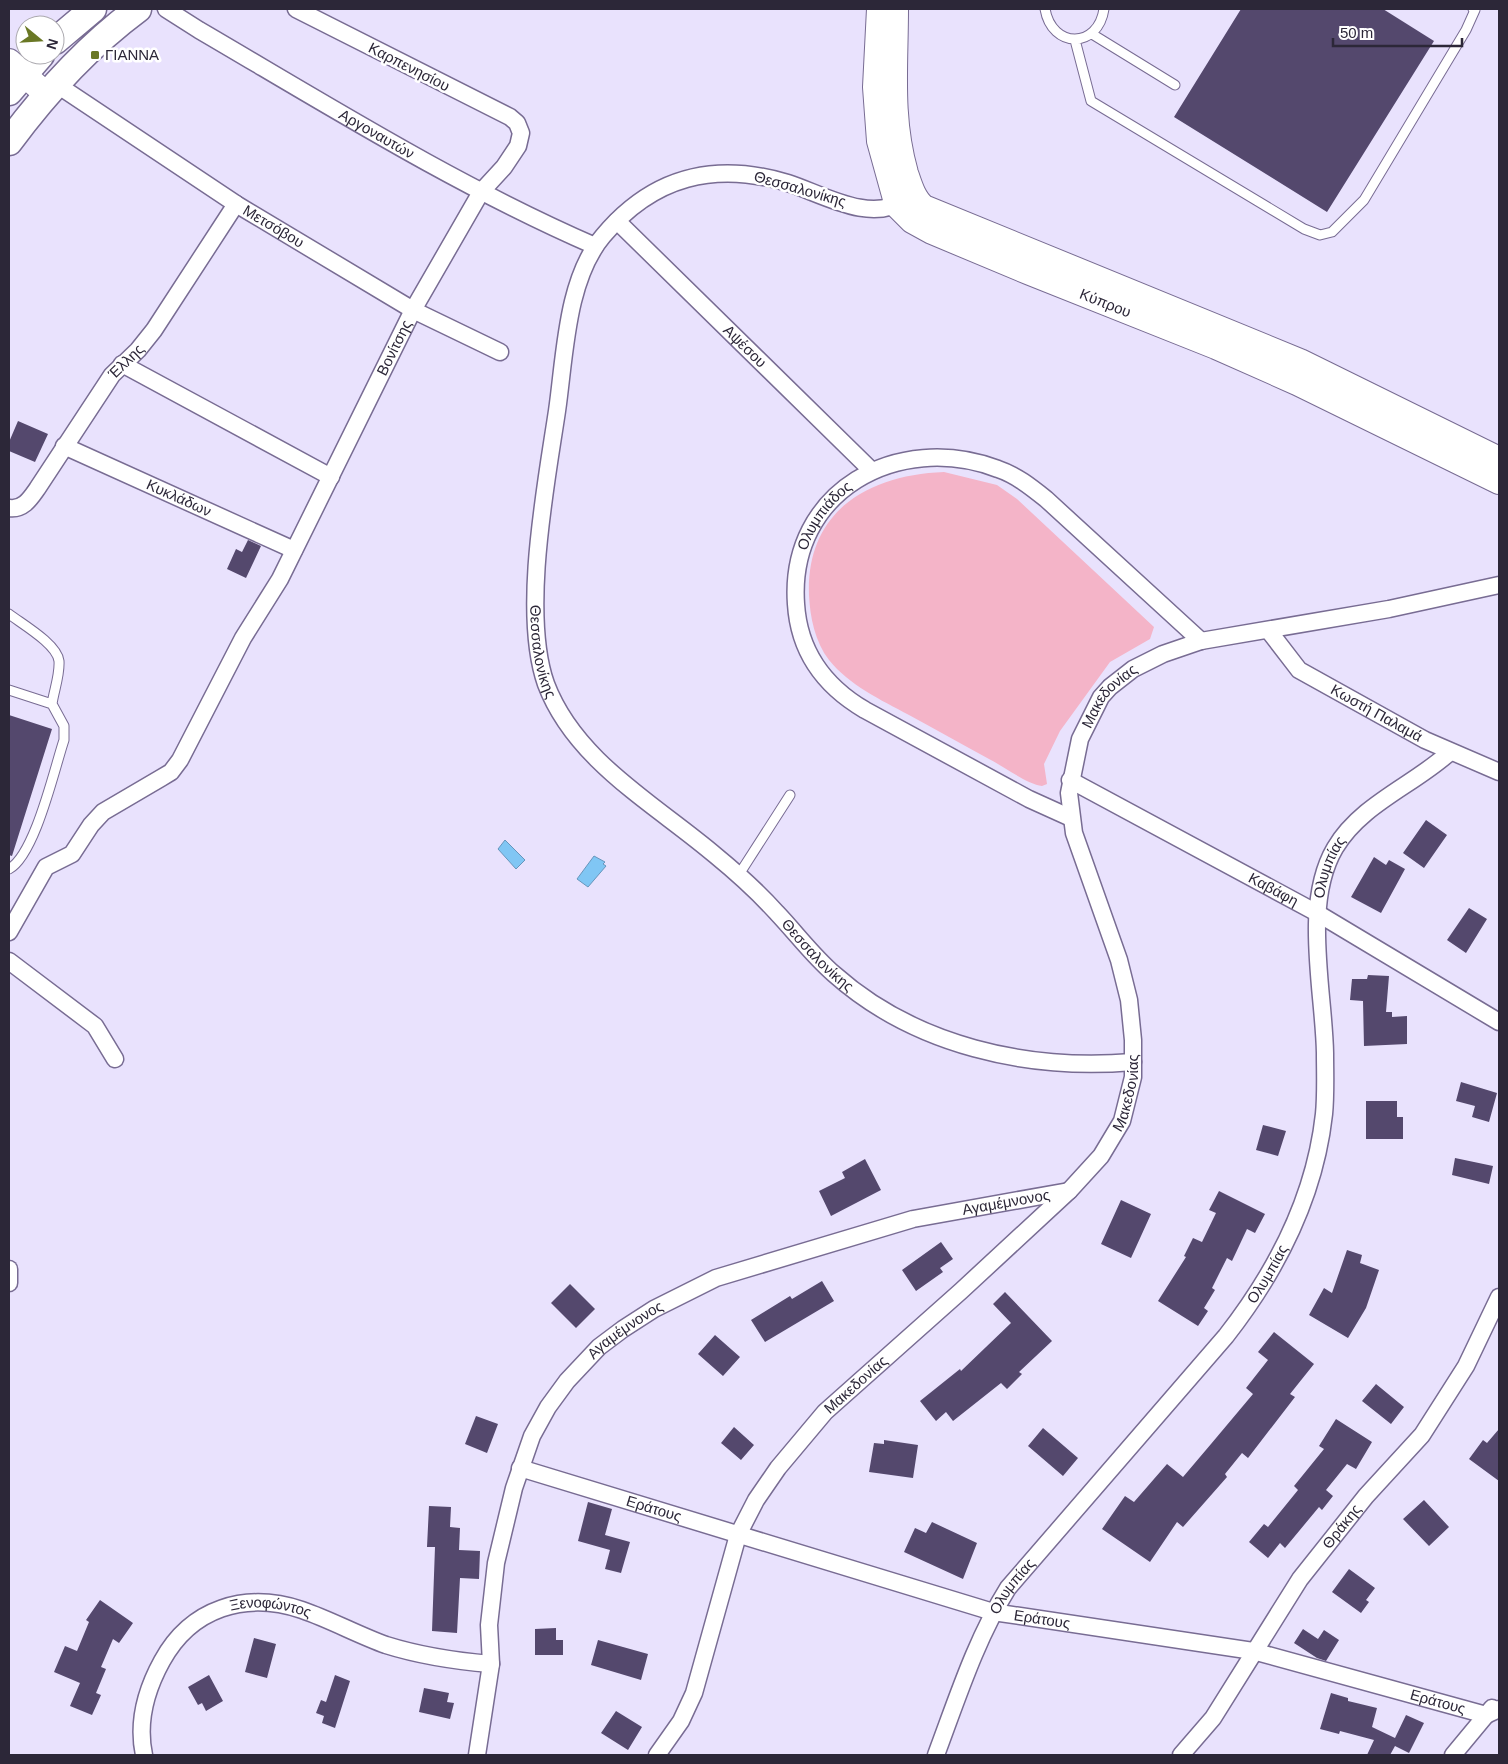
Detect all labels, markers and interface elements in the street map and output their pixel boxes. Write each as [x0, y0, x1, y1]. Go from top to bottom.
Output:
north arrow [15, 15, 65, 65]
scale bar [1333, 15, 1462, 47]
text: 50 m [1340, 24, 1373, 41]
text: N [43, 37, 62, 51]
street label: Καρπενησίου [366, 39, 453, 94]
place label: ΓΙΑΝΝΑ [105, 46, 159, 63]
marker: ΓΙΑΝΝΑ [89, 49, 101, 61]
street label: Αργοναυτών [336, 105, 417, 162]
street label: Θεσσαλονίκης [752, 167, 848, 210]
street label: Μετσόβου [240, 201, 307, 251]
street label: Κύπρου [1077, 285, 1134, 320]
street label: Βονίτσης [373, 317, 415, 378]
street label: Αψέσου [720, 321, 770, 371]
street label: Έλλης [104, 341, 147, 383]
street label: Κυκλάδων [144, 475, 214, 519]
street label: Ολυμπιάδος [793, 477, 854, 552]
street label: Θεσσαλονίκης [527, 605, 560, 701]
street label: Μακεδονίας [1078, 660, 1140, 731]
street label: Κωστή Παλαμά [1328, 680, 1426, 745]
street label: Ολυμπίας [1310, 833, 1348, 899]
street label: Καβάφη [1246, 869, 1301, 909]
street label: Θεσσαλονίκης [779, 915, 857, 995]
street label: Μακεδονίας [1109, 1054, 1142, 1134]
street label: Αγαμέμνονος [961, 1186, 1051, 1218]
street label: Ολυμπίας [1243, 1242, 1291, 1306]
street label: Αγαμέμνονος [583, 1297, 665, 1362]
street label: Μακεδονίας [820, 1352, 891, 1417]
street label: Εράτους [624, 1492, 684, 1525]
street label: Θράκης [1319, 1501, 1364, 1552]
street label: Ολυμπίας [986, 1555, 1038, 1617]
street label: Ξενοφώντος [228, 1593, 314, 1621]
street label: Εράτους [1013, 1606, 1071, 1631]
street label: Εράτους [1408, 1686, 1468, 1717]

